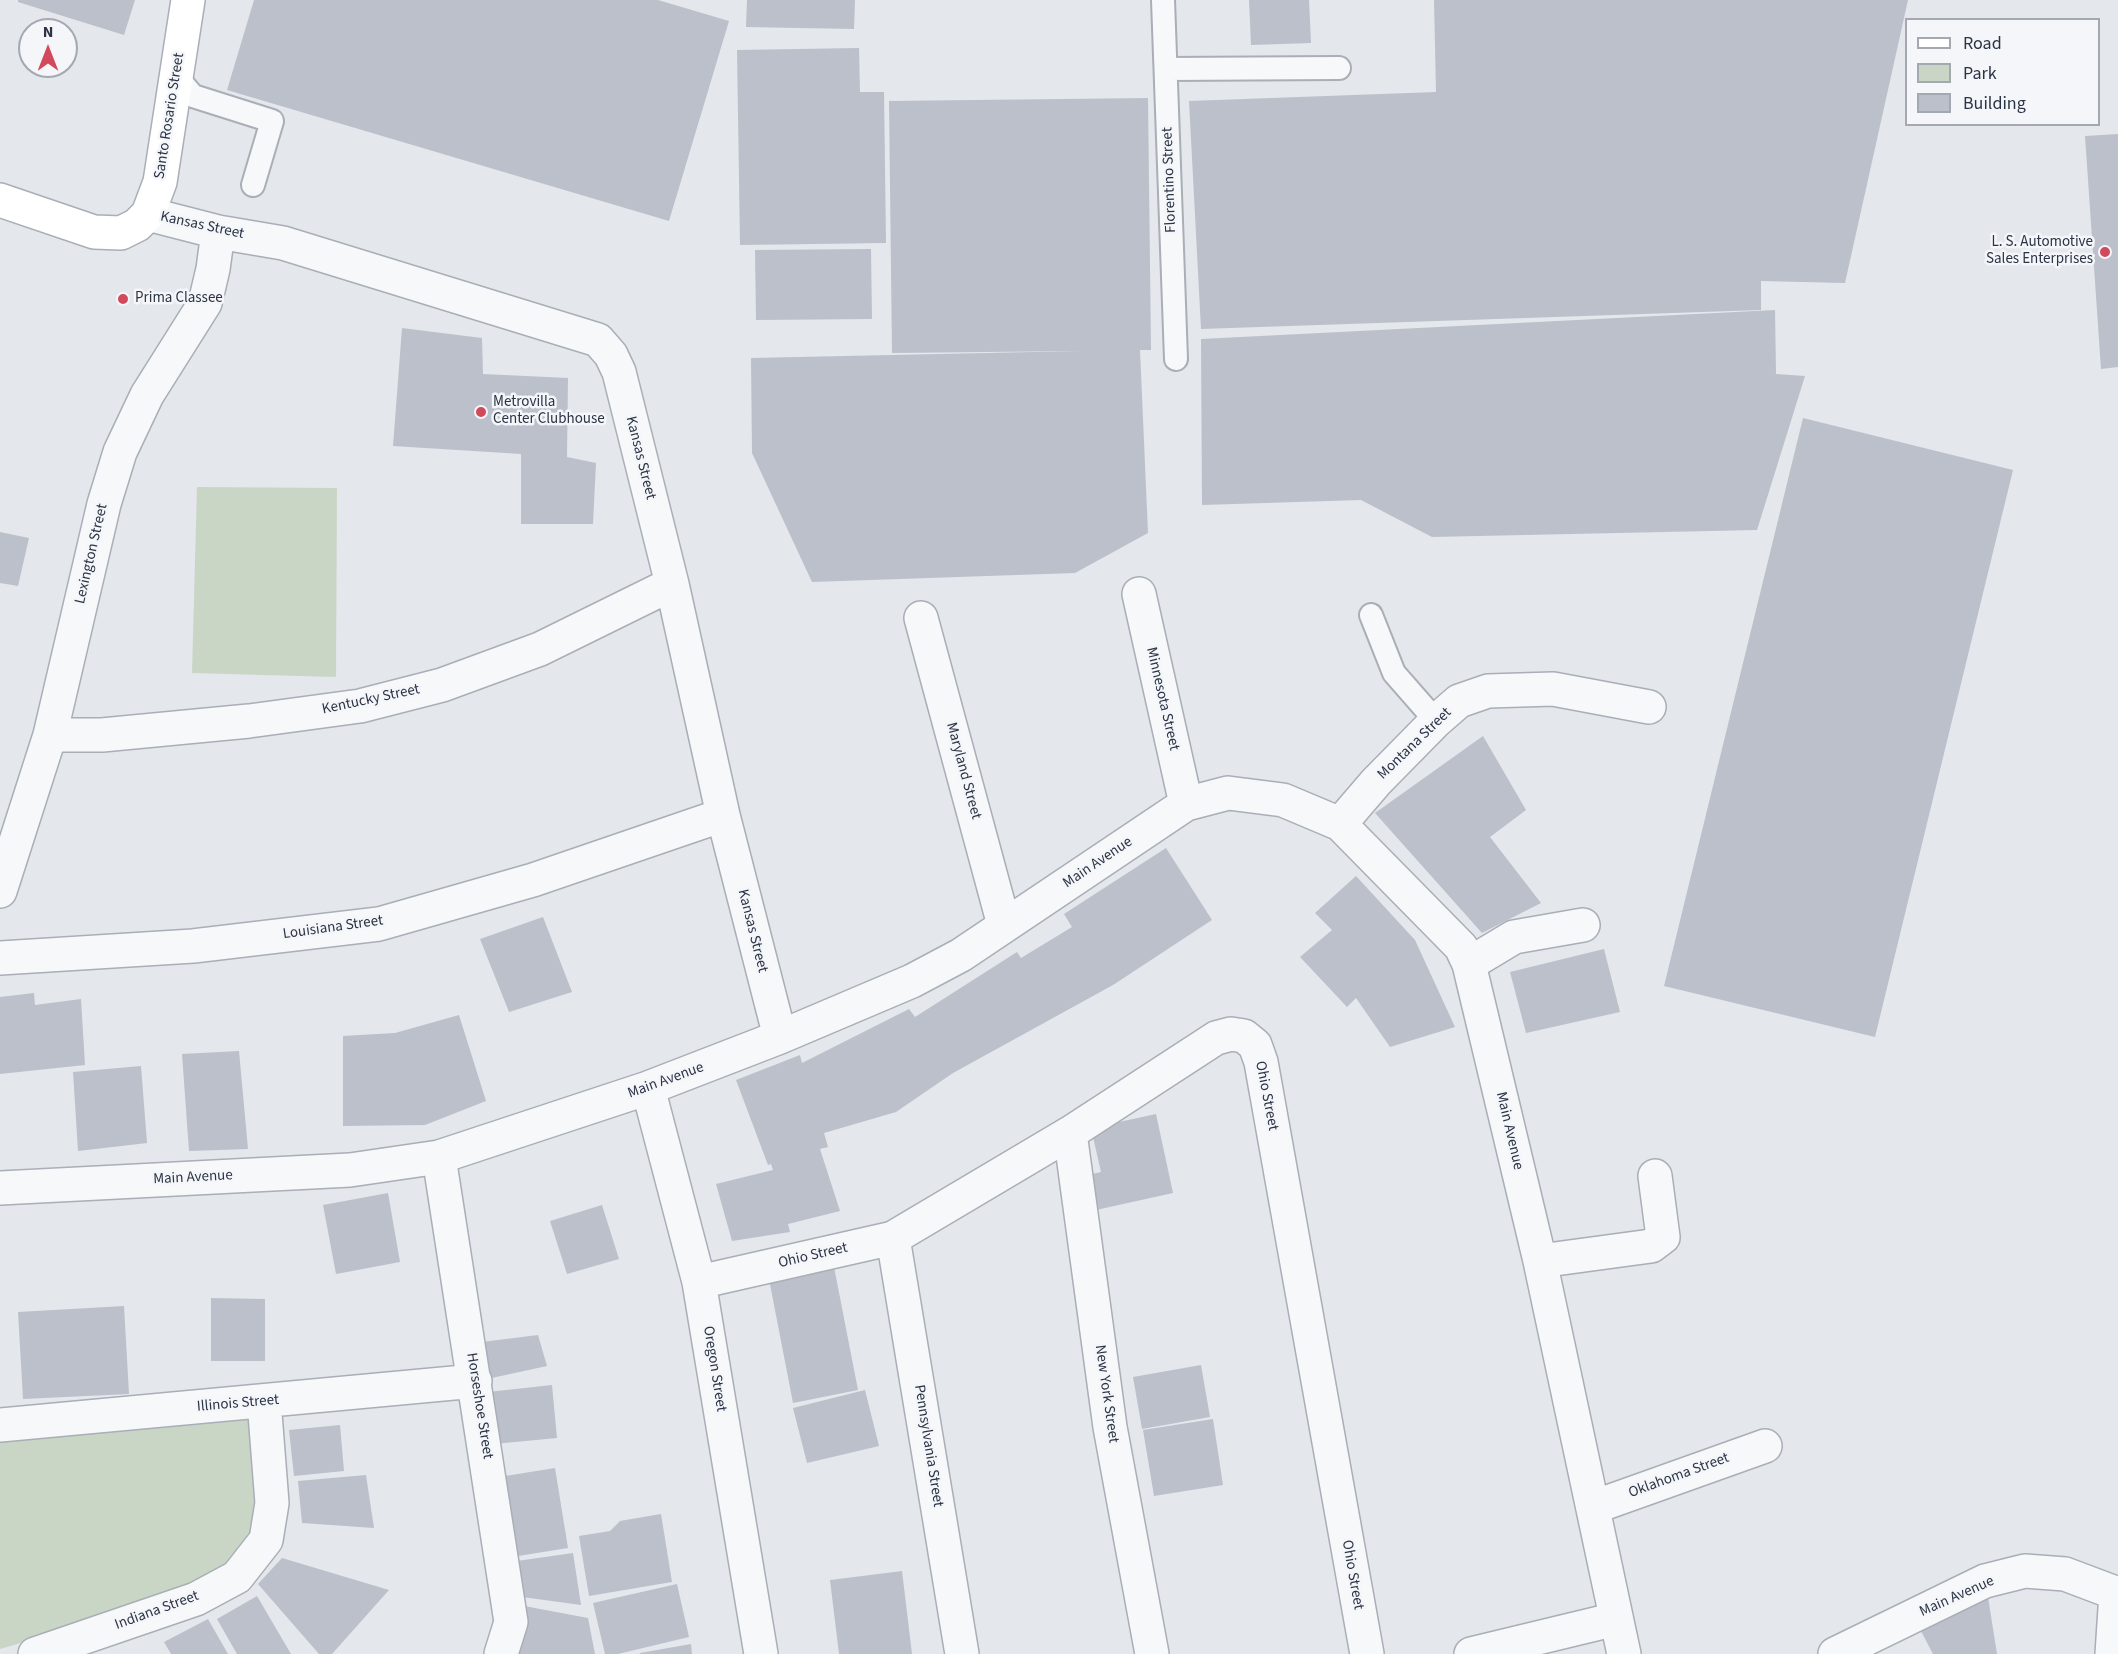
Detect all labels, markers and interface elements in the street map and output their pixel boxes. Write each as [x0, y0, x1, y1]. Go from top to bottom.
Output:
north arrow [18, 18, 78, 78]
legend [1905, 18, 2100, 126]
text: N [43, 21, 53, 43]
text: Road [1963, 31, 2002, 56]
street label: Santo Rosario Street [151, 52, 189, 180]
text: Park [1963, 61, 1997, 86]
text: Building [1963, 91, 2026, 116]
street label: Florentino Street [1159, 127, 1181, 233]
street label: Kansas Street [158, 208, 246, 244]
place label: L. S. Automotive Sales Enterprises [1986, 234, 2093, 269]
marker: L. S. Automotive Sales Enterprises [2098, 245, 2112, 259]
place label: Prima Classee [135, 290, 223, 308]
marker: Prima Classee [116, 292, 130, 306]
place label: Metrovilla Center Clubhouse [493, 394, 605, 429]
marker: Metrovilla Center Clubhouse [474, 405, 488, 419]
street label: Kansas Street [621, 415, 659, 501]
street label: Lexington Street [72, 502, 112, 606]
street label: Minnesota Street [1141, 646, 1183, 752]
street label: Kentucky Street [321, 681, 421, 719]
street label: Montana Street [1374, 704, 1456, 784]
street label: Maryland Street [941, 721, 985, 821]
street label: Main Avenue [1060, 833, 1136, 893]
street label: Kansas Street [733, 888, 771, 974]
street label: Louisiana Street [282, 912, 384, 944]
street label: Main Avenue [626, 1059, 706, 1103]
street label: Ohio Street [1250, 1060, 1282, 1132]
street label: Main Avenue [1491, 1090, 1527, 1172]
street label: Main Avenue [153, 1167, 233, 1189]
street label: Ohio Street [777, 1239, 849, 1273]
street label: Oregon Street [698, 1325, 730, 1413]
street label: New York Street [1090, 1344, 1122, 1444]
street label: Horseshoe Street [462, 1352, 496, 1460]
street label: Pennsylvania Street [909, 1384, 947, 1508]
street label: Illinois Street [196, 1391, 280, 1417]
street label: Oklahoma Street [1626, 1449, 1732, 1503]
street label: Ohio Street [1337, 1539, 1367, 1611]
street label: Main Avenue [1917, 1573, 1997, 1621]
street label: Indiana Street [113, 1587, 201, 1635]

